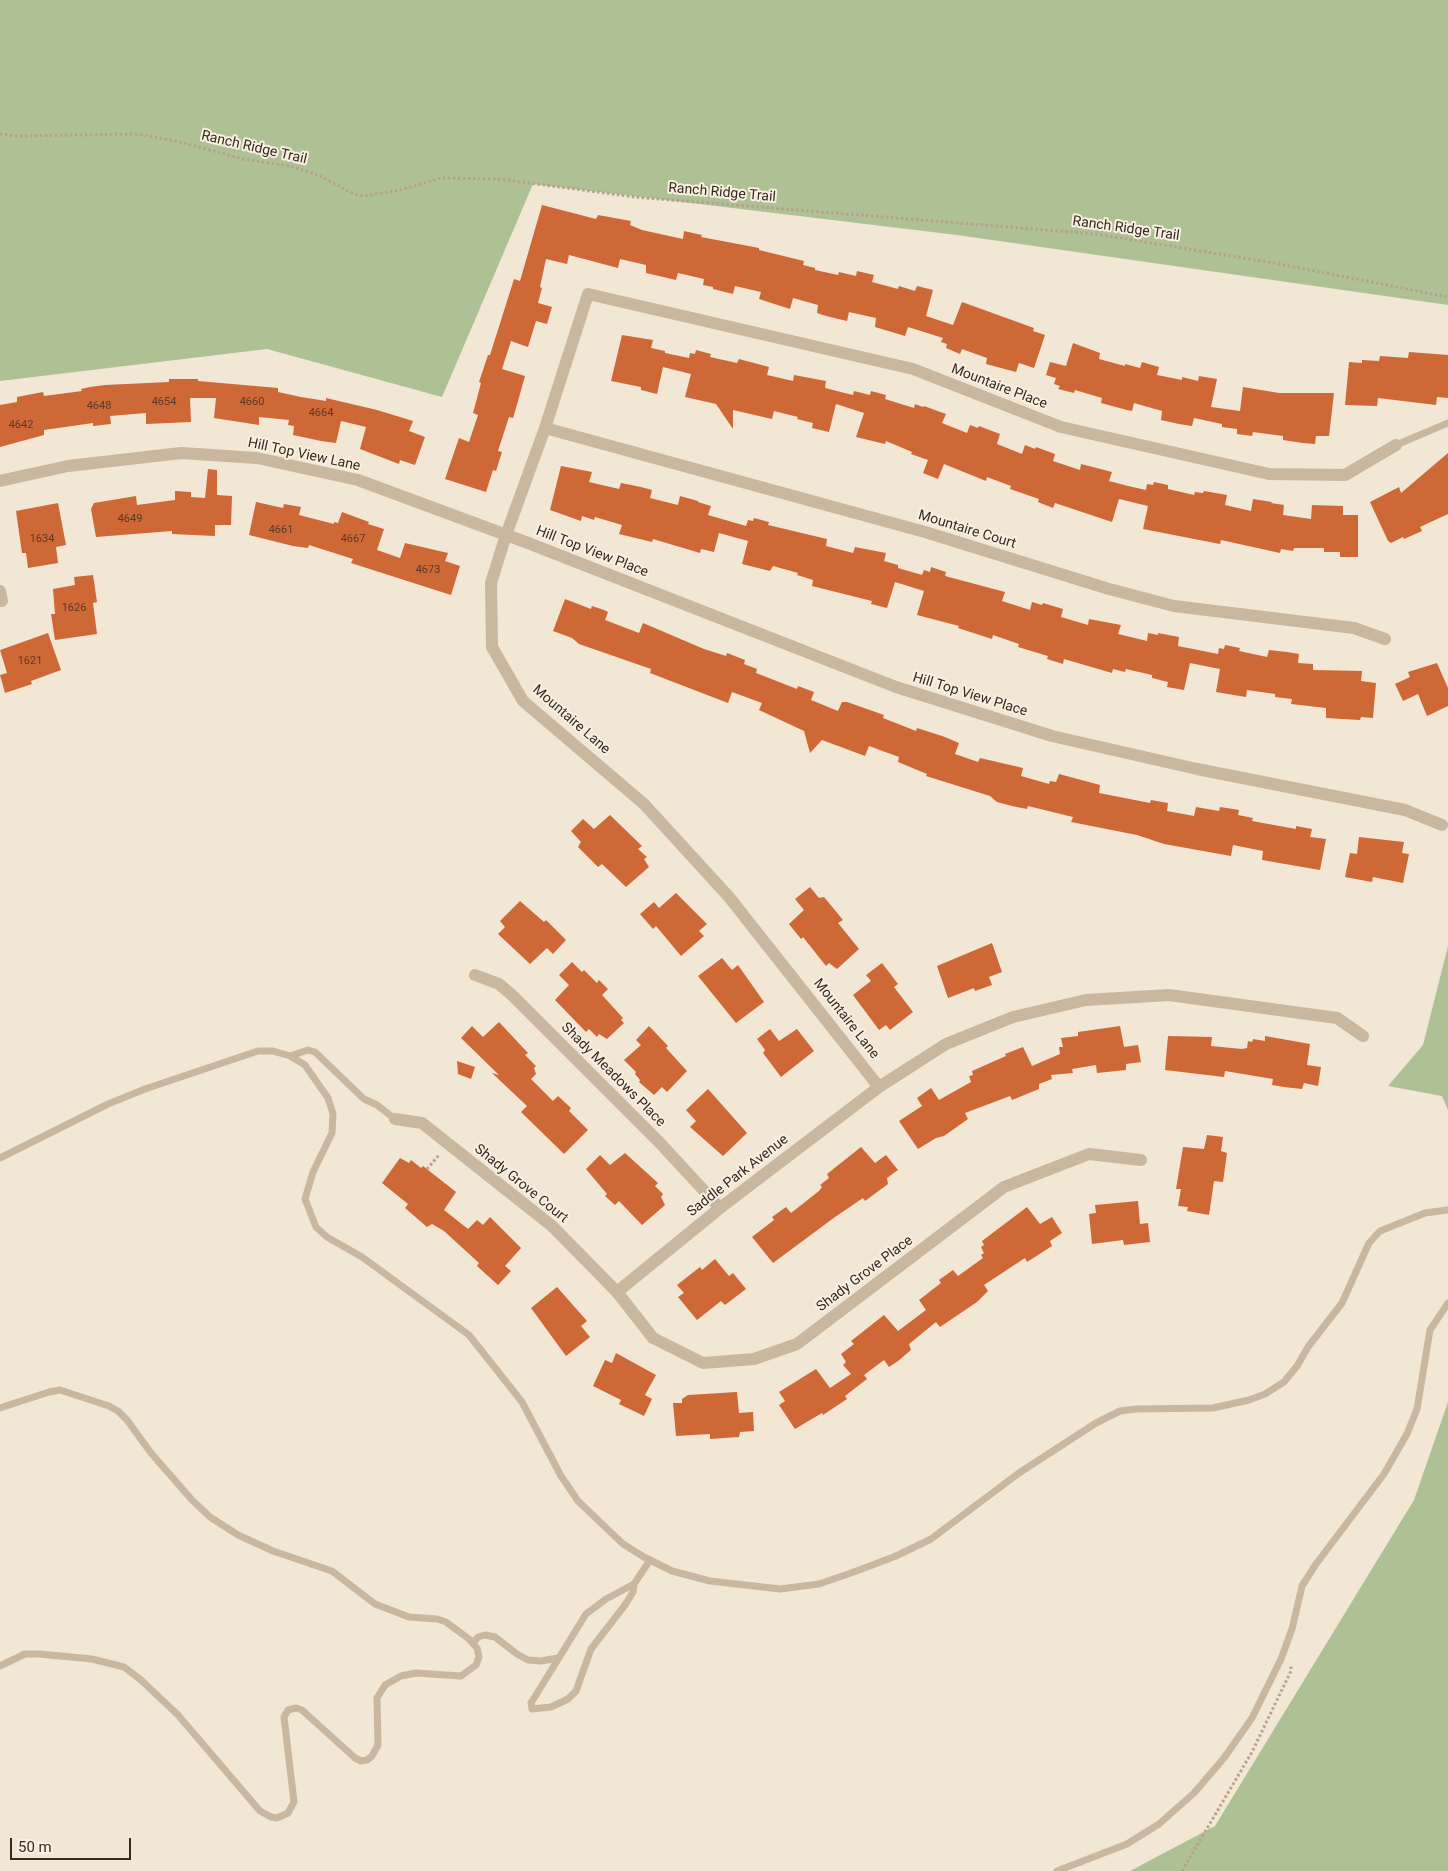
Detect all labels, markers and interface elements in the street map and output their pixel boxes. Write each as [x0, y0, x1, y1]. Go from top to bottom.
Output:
street label: Ranch Ridge Trail [200, 128, 308, 168]
street label: Ranch Ridge Trail [668, 180, 776, 206]
street label: Ranch Ridge Trail [1071, 213, 1181, 245]
street label: Mountaire Place [949, 361, 1049, 413]
house number: 4654 [152, 395, 176, 409]
house number: 4660 [240, 395, 264, 409]
house number: 4648 [87, 399, 111, 413]
house number: 4664 [309, 406, 333, 420]
house number: 4642 [9, 418, 33, 432]
street label: Hill Top View Lane [246, 435, 362, 475]
street label: Mountaire Court [916, 507, 1018, 553]
house number: 4649 [118, 512, 142, 526]
house number: 4661 [269, 523, 293, 537]
street label: Hill Top View Place [533, 523, 651, 581]
house number: 1634 [30, 532, 54, 546]
house number: 4667 [341, 532, 365, 546]
house number: 4673 [416, 563, 440, 577]
house number: 1626 [62, 601, 86, 615]
house number: 1621 [18, 654, 42, 668]
street label: Hill Top View Place [911, 670, 1029, 720]
street label: Mountaire Lane [529, 682, 613, 758]
street label: Mountaire Lane [809, 976, 883, 1062]
street label: Shady Meadows Place [557, 1019, 669, 1131]
street label: Saddle Park Avenue [684, 1131, 792, 1221]
street label: Shady Grove Court [471, 1141, 571, 1227]
street label: Shady Grove Place [814, 1232, 916, 1316]
scale bar [12, 1828, 134, 1860]
text: 50 m [18, 1838, 52, 1856]

